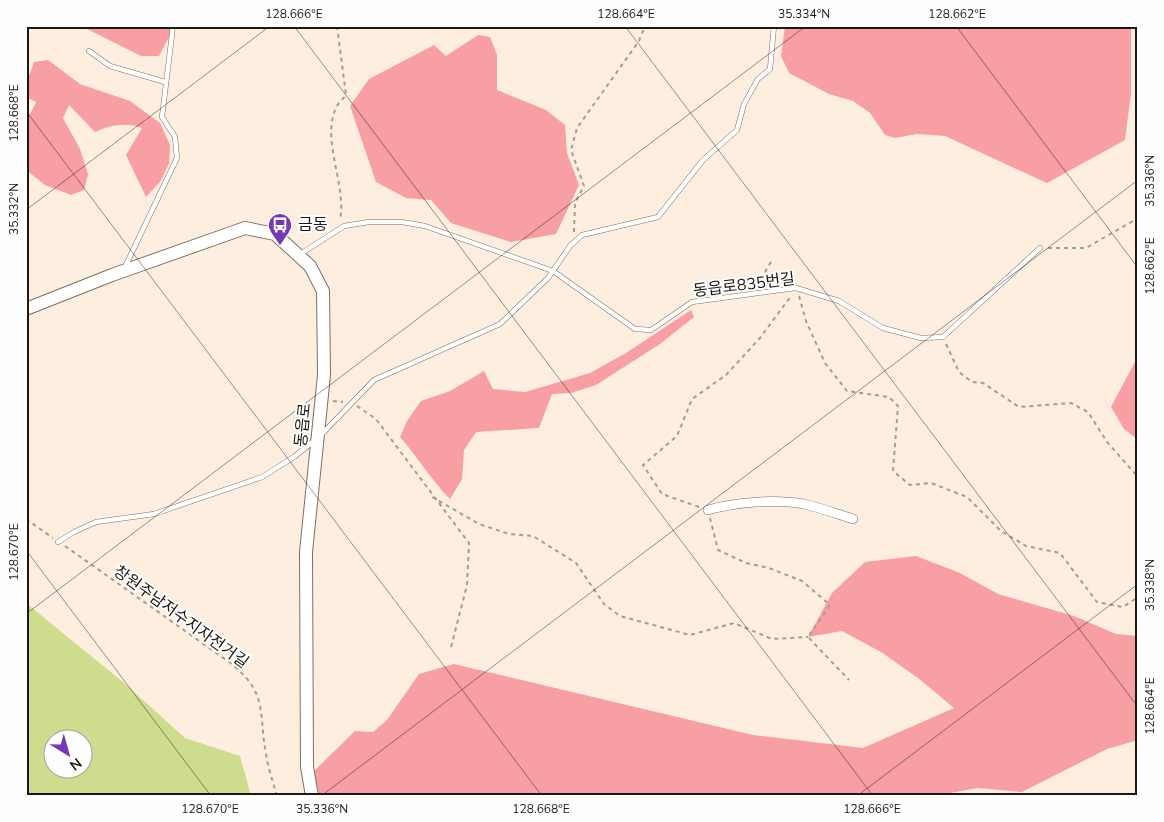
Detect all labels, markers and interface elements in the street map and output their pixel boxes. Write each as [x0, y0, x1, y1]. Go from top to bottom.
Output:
text: 128.666°E [265, 6, 323, 22]
text: 128.664°E [597, 6, 655, 22]
text: 35.334°N [778, 6, 830, 22]
text: 128.662°E [928, 6, 986, 22]
text: 128.668°E [6, 84, 22, 142]
text: 35.336°N [1142, 155, 1158, 207]
text: 35.332°N [6, 183, 22, 235]
bus stop icon: 금동 [267, 212, 293, 246]
place label: 금동 [298, 214, 328, 236]
text: 128.662°E [1142, 237, 1158, 295]
street label: 동읍로835번길 [692, 268, 796, 302]
street label: 동읍로 [290, 402, 316, 448]
text: 128.670°E [6, 523, 22, 581]
text: 35.338°N [1142, 559, 1158, 611]
street label: 창원주남저수지자전거길 [109, 561, 253, 673]
text: 128.664°E [1142, 677, 1158, 735]
north arrow [42, 730, 92, 780]
text: N [66, 753, 85, 775]
text: 128.670°E [181, 801, 239, 817]
text: 35.336°N [296, 801, 348, 817]
text: 128.668°E [512, 801, 570, 817]
text: 128.666°E [843, 801, 901, 817]

